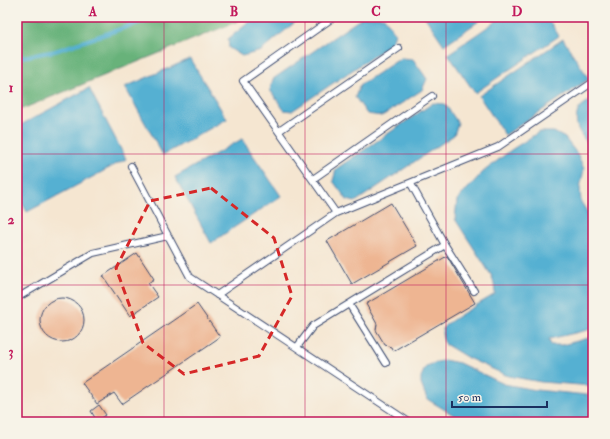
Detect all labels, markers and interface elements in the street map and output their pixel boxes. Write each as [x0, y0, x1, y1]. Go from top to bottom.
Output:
text: A [88, 4, 98, 20]
text: B [230, 4, 238, 20]
text: C [371, 4, 381, 20]
text: D [512, 4, 523, 20]
text: 1 [9, 80, 14, 96]
text: 2 [8, 212, 15, 228]
text: 3 [9, 344, 14, 360]
scale bar [452, 383, 547, 409]
text: 50 m [458, 390, 482, 405]

